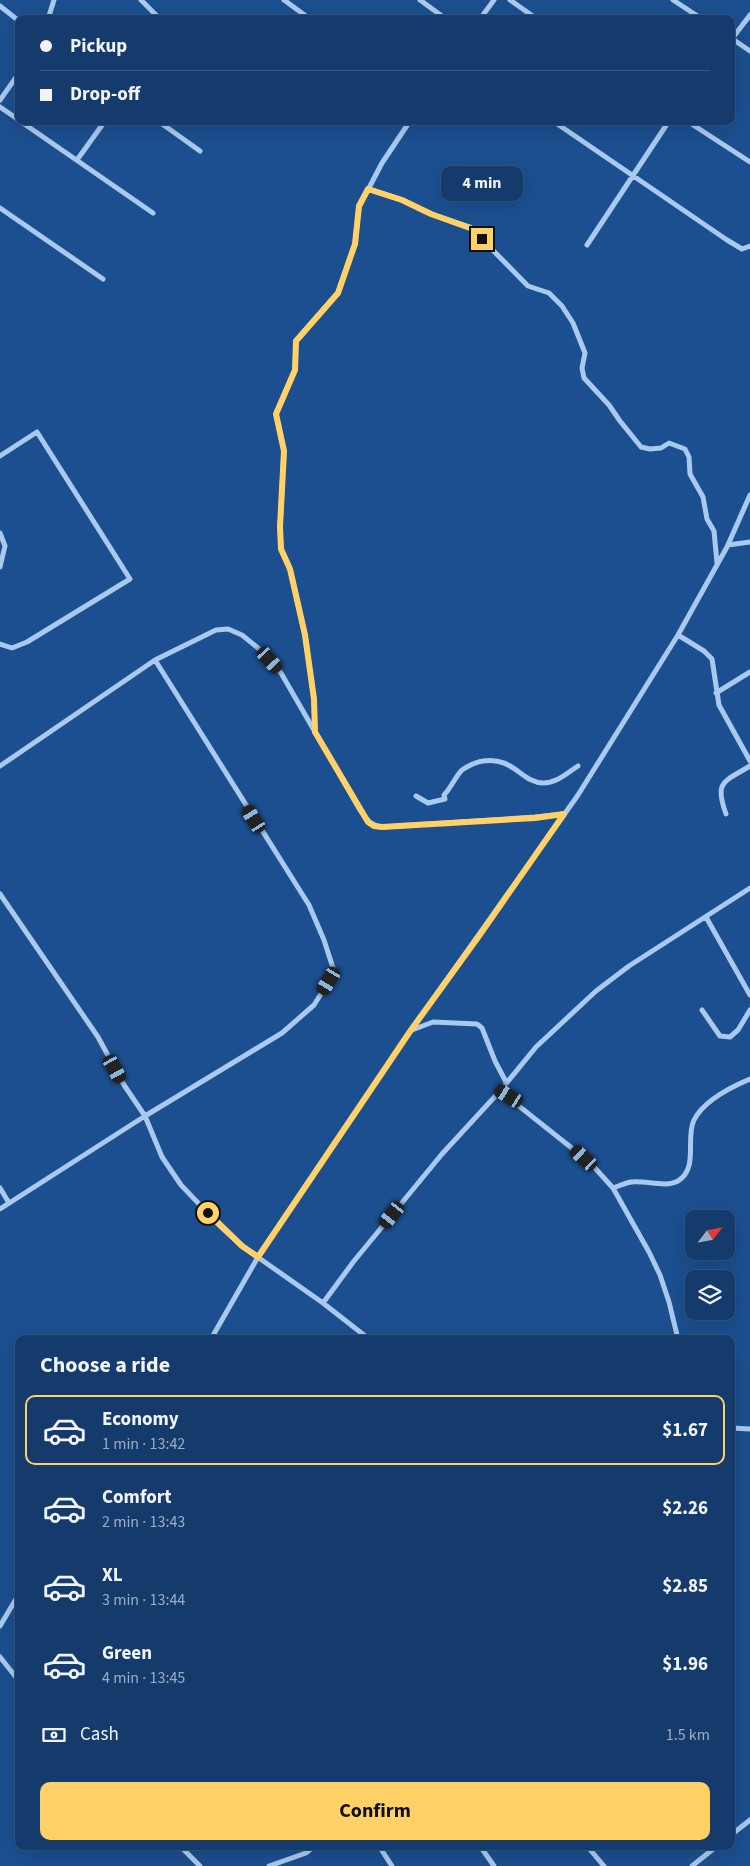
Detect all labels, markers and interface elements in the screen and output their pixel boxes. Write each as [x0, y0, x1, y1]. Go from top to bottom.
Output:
text: Pickup [70, 33, 127, 60]
text: Drop-off [70, 81, 140, 108]
callout: 4 min [441, 166, 523, 202]
text: 4 min [463, 172, 501, 194]
route end [471, 228, 493, 250]
car [254, 644, 285, 676]
car [239, 802, 268, 836]
car [314, 964, 343, 998]
car [101, 1052, 128, 1086]
car [492, 1082, 525, 1110]
car [567, 1142, 600, 1174]
car [376, 1199, 407, 1231]
route start [197, 1202, 219, 1224]
north arrow [685, 1210, 735, 1260]
map controls [685, 1210, 735, 1320]
button: layers [685, 1270, 735, 1320]
text: Choose a ride [40, 1349, 170, 1381]
text: Economy [102, 1406, 179, 1433]
icon: car [42, 1408, 87, 1453]
text: $1.67 [662, 1417, 708, 1444]
text: 1 min · 13:42 [102, 1433, 185, 1455]
text: Comfort [102, 1484, 172, 1511]
icon: car [42, 1486, 87, 1531]
text: $2.26 [662, 1495, 708, 1522]
text: 2 min · 13:43 [102, 1511, 185, 1533]
text: XL [102, 1562, 123, 1589]
icon: car [42, 1564, 87, 1609]
text: $2.85 [662, 1573, 708, 1600]
text: 3 min · 13:44 [102, 1589, 185, 1611]
text: Green [102, 1640, 152, 1667]
icon: car [42, 1642, 87, 1687]
text: $1.96 [662, 1651, 708, 1678]
text: 4 min · 13:45 [102, 1667, 185, 1689]
icon: cash [40, 1721, 68, 1749]
text: Cash [80, 1721, 119, 1748]
text: 1.5 km [666, 1724, 710, 1746]
button: Confirm [40, 1782, 710, 1840]

